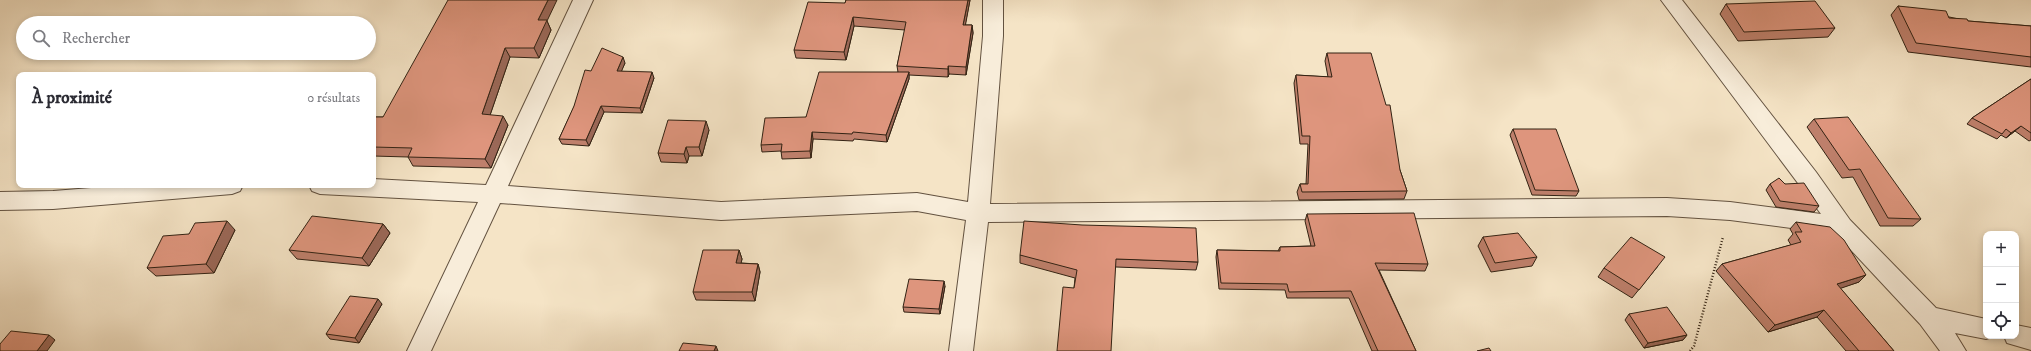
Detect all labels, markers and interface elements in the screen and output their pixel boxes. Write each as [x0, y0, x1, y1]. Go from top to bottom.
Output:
search box [16, 16, 376, 60]
icon: search [30, 27, 52, 49]
text: Rechercher [62, 29, 130, 48]
text: À proximité [32, 87, 112, 109]
text: 0 résultats [307, 90, 360, 106]
map controls [1983, 231, 2019, 339]
button: + [1983, 231, 2019, 267]
button: − [1983, 267, 2019, 303]
button: locate [1983, 303, 2019, 339]

